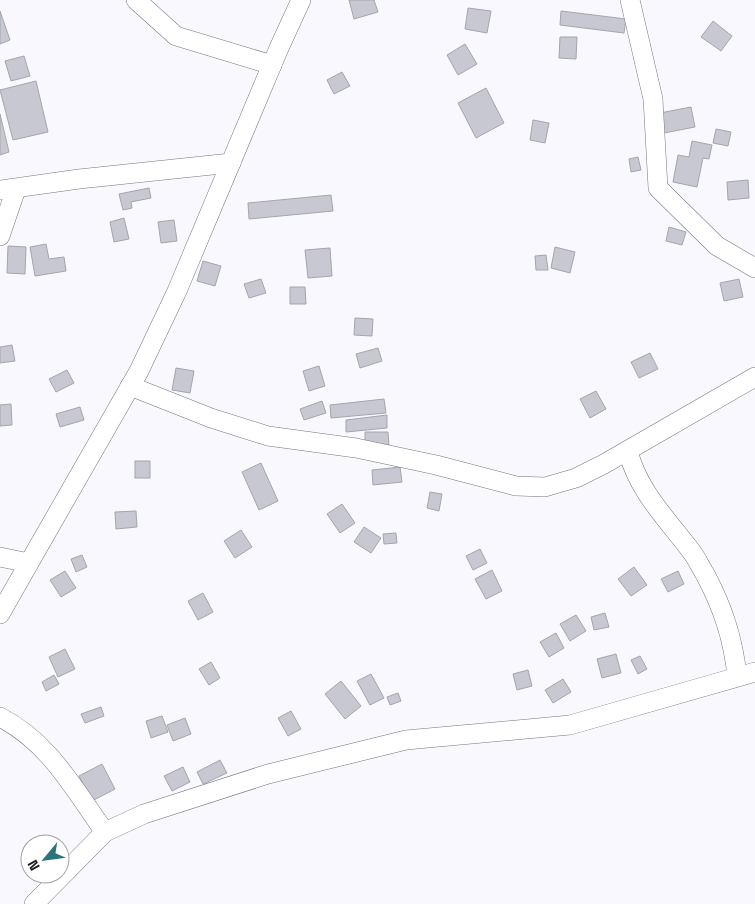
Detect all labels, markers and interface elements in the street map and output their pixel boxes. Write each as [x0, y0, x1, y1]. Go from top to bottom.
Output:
north arrow [20, 834, 70, 884]
text: N [23, 857, 44, 874]

